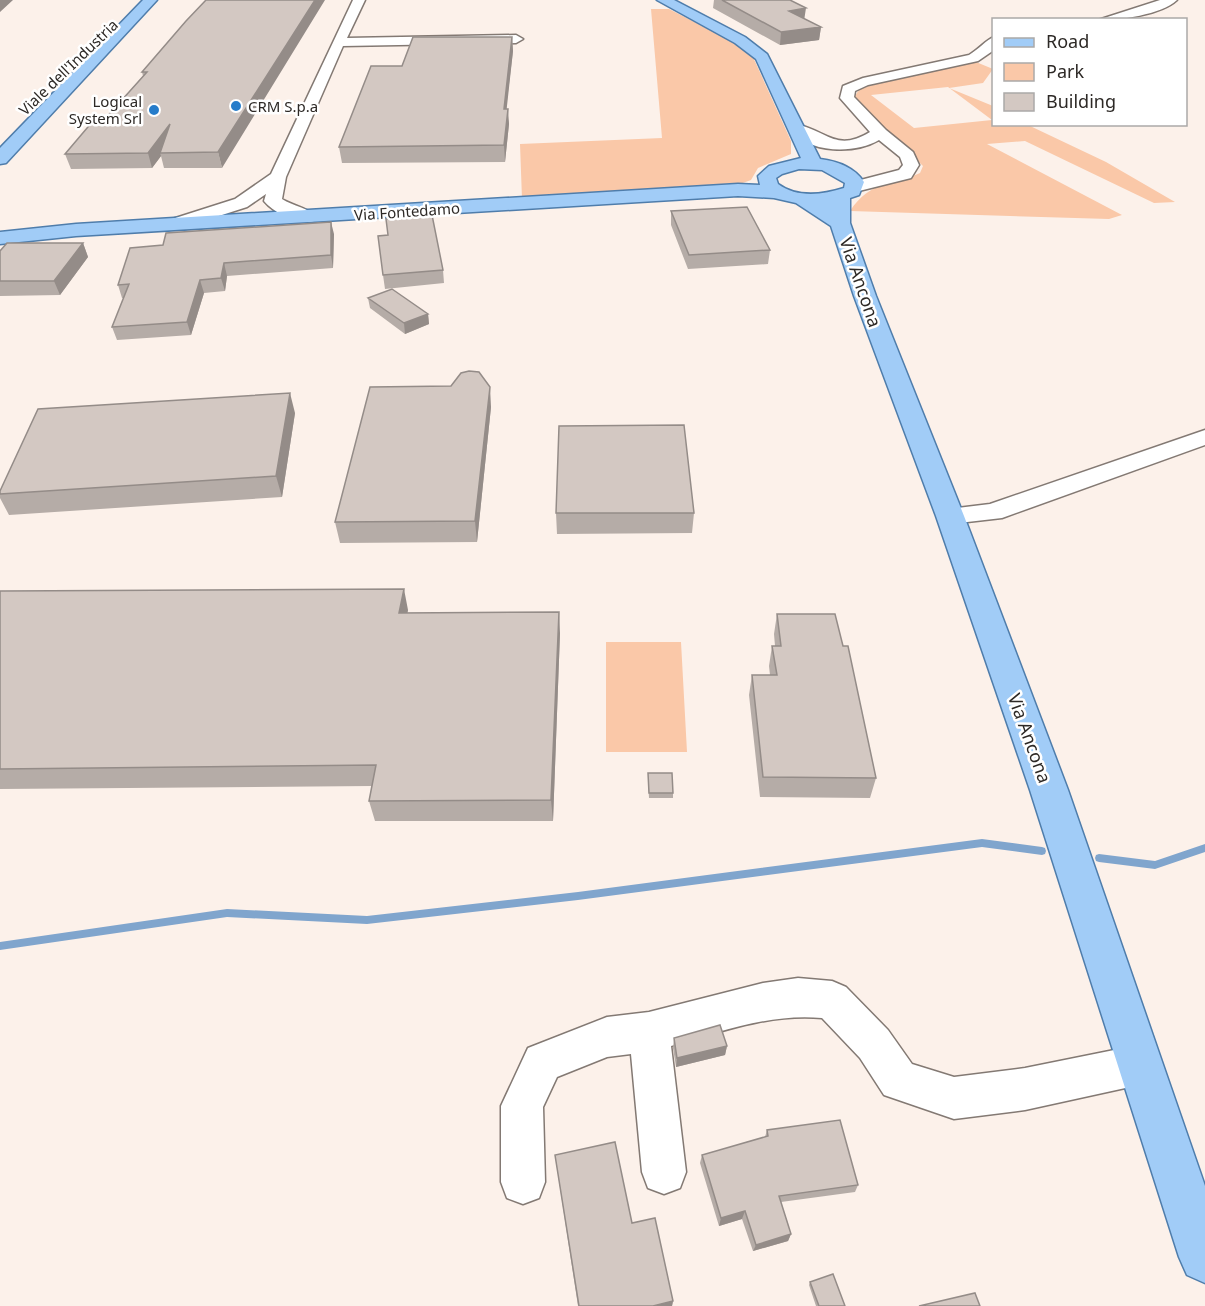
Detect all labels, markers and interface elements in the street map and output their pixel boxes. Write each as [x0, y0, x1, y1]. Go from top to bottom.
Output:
street label: Viale dell'Industria [14, 15, 122, 119]
legend [992, 18, 1187, 126]
text: Road [1046, 29, 1089, 53]
text: Park [1046, 59, 1084, 83]
text: Building [1046, 89, 1116, 113]
place label: Logical System Srl [69, 91, 142, 128]
place label: CRM S.p.a [248, 96, 318, 116]
marker: CRM S.p.a [229, 99, 243, 113]
marker: Logical System Srl [147, 103, 161, 117]
street label: Via Fontedamo [353, 197, 461, 225]
street label: Via Ancona [834, 234, 888, 330]
street label: Via Ancona [1003, 690, 1057, 786]

